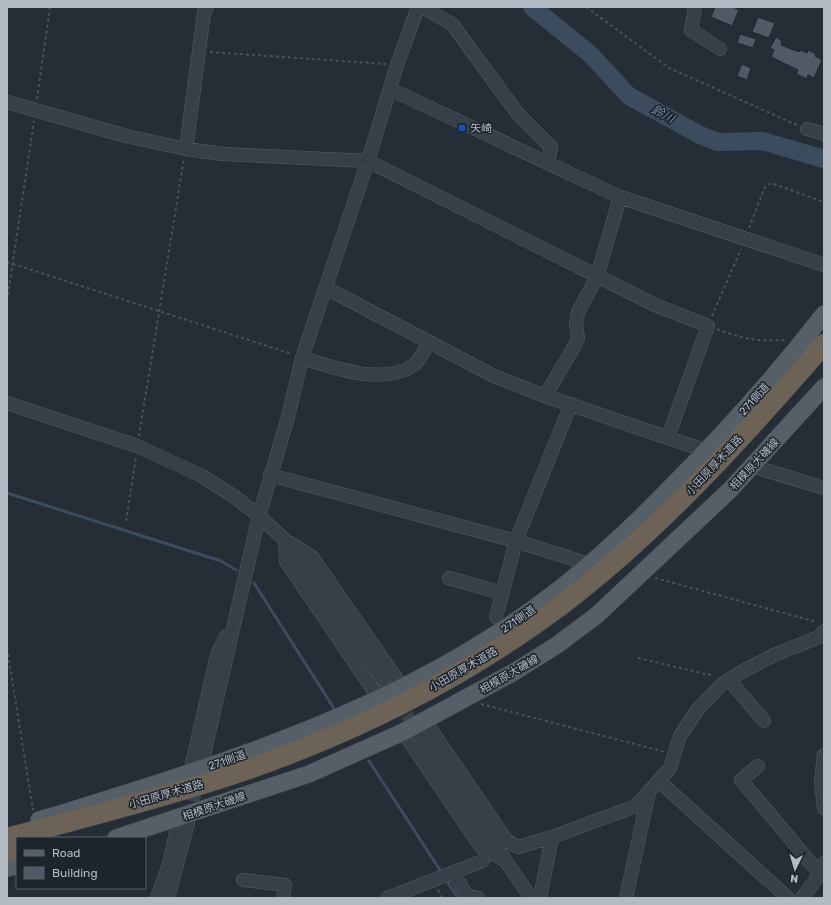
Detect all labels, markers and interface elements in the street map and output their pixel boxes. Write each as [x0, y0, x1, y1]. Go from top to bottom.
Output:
water label: 鈴川 [649, 102, 679, 127]
place label: 矢崎 [470, 122, 492, 135]
marker: 矢崎 [457, 123, 467, 133]
street label: 271側道 [737, 381, 772, 418]
street label: 小田原厚木道路 [683, 433, 745, 498]
street label: 相模原大磯線 [727, 436, 782, 493]
street label: 271側道 [499, 603, 538, 636]
street label: 小田原厚木道路 [427, 645, 500, 694]
street label: 相模原大磯線 [477, 652, 541, 697]
street label: 271側道 [207, 748, 248, 773]
street label: 小田原厚木道路 [127, 778, 205, 811]
street label: 相模原大磯線 [181, 790, 247, 823]
legend [16, 837, 146, 889]
text: Road [52, 846, 80, 860]
north arrow [775, 849, 815, 889]
text: Building [52, 866, 98, 880]
text: N [790, 872, 799, 885]

